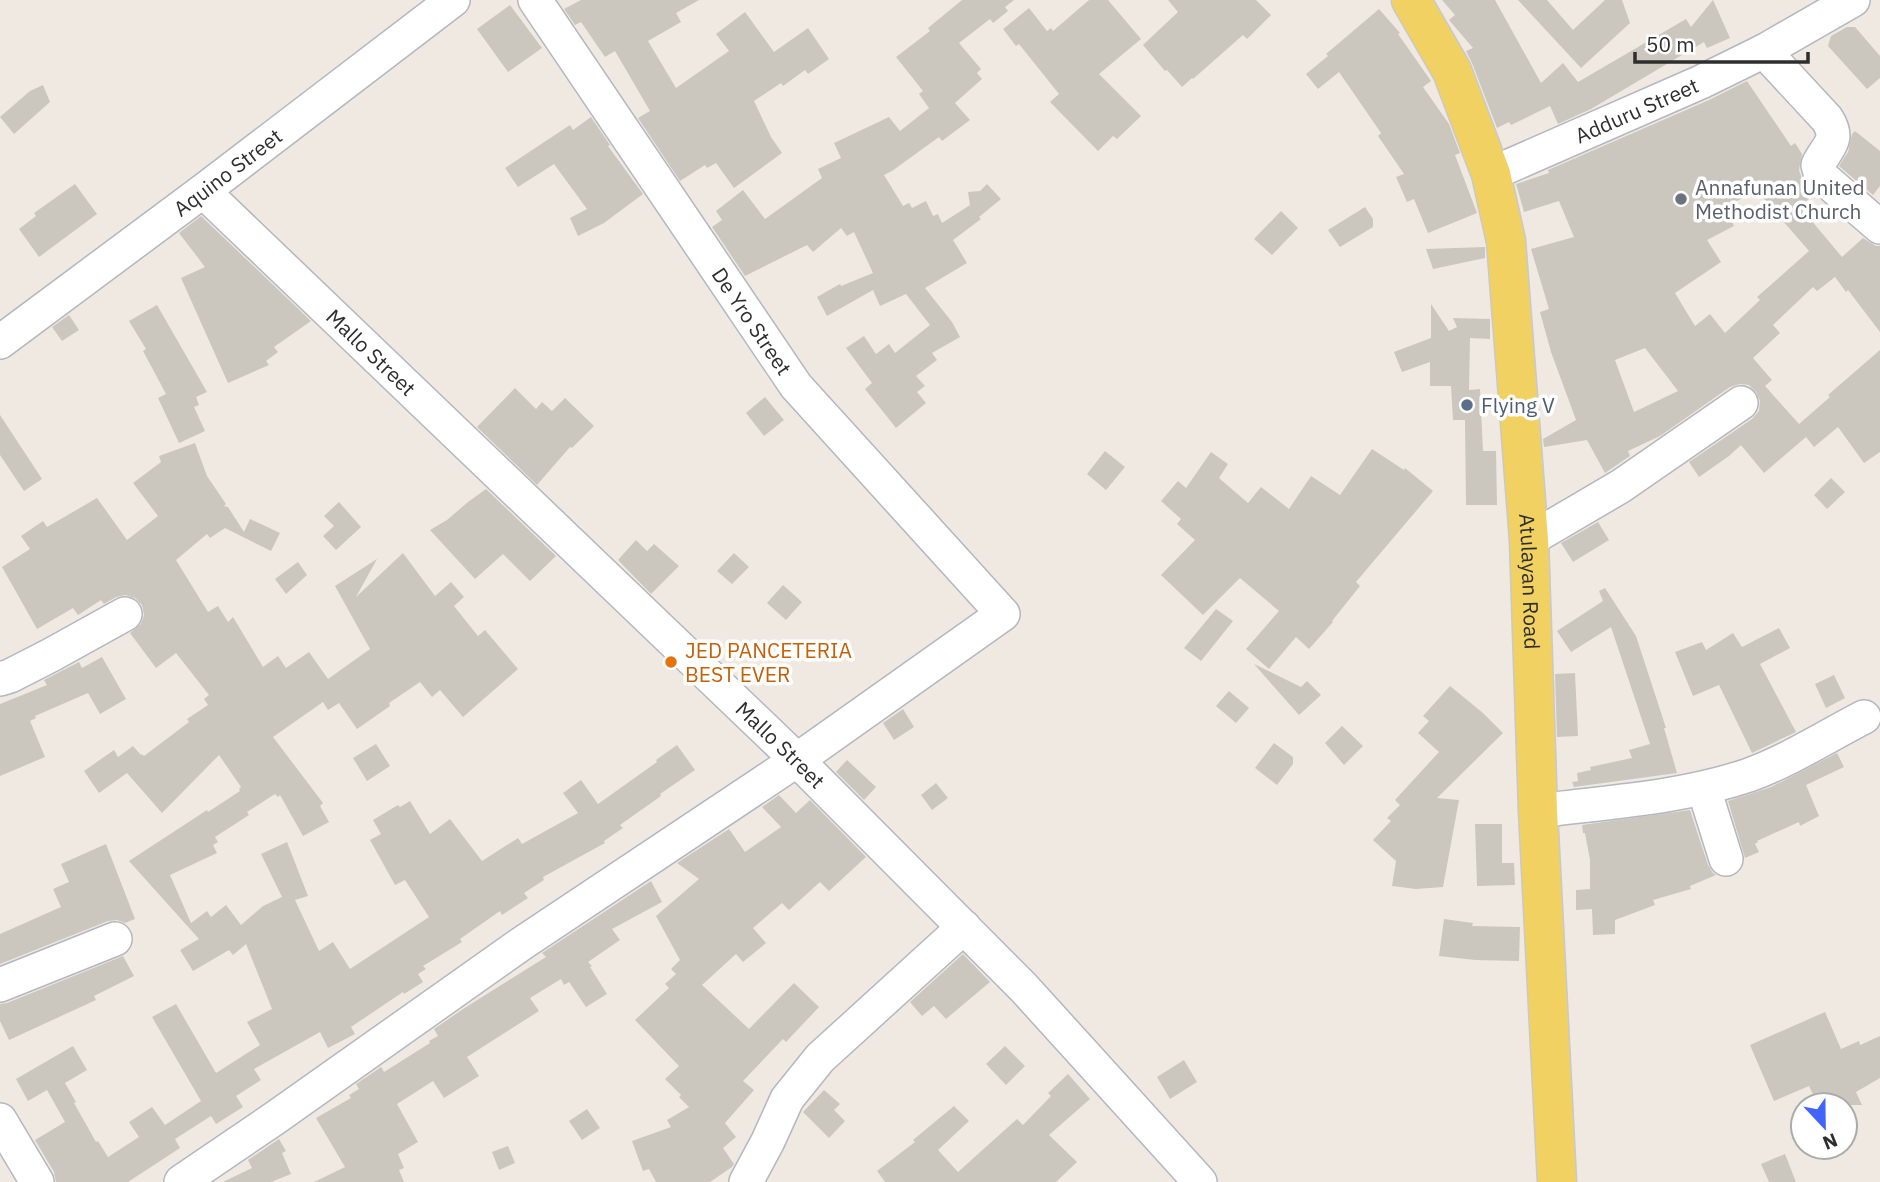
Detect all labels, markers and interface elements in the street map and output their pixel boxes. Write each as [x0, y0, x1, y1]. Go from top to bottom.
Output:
scale bar [1635, 21, 1808, 65]
text: 50 m [1646, 30, 1695, 58]
street label: Adduru Street [1571, 71, 1703, 150]
street label: Aquino Street [168, 122, 287, 222]
place label: Annafunan United Methodist Church [1695, 173, 1865, 225]
marker: Annafunan United Methodist Church [1673, 191, 1689, 207]
street label: De Yro Street [706, 262, 798, 380]
street label: Mallo Street [320, 303, 422, 402]
place label: Flying V [1481, 391, 1555, 419]
marker: Flying V [1459, 397, 1475, 413]
street label: Atulayan Road [1513, 512, 1547, 650]
place label: JED PANCETERIA BEST EVER [685, 636, 852, 688]
marker: JED PANCETERIA BEST EVER [663, 654, 679, 670]
street label: Mallo Street [730, 695, 831, 794]
north arrow [1789, 1091, 1859, 1161]
text: N [1819, 1128, 1841, 1155]

